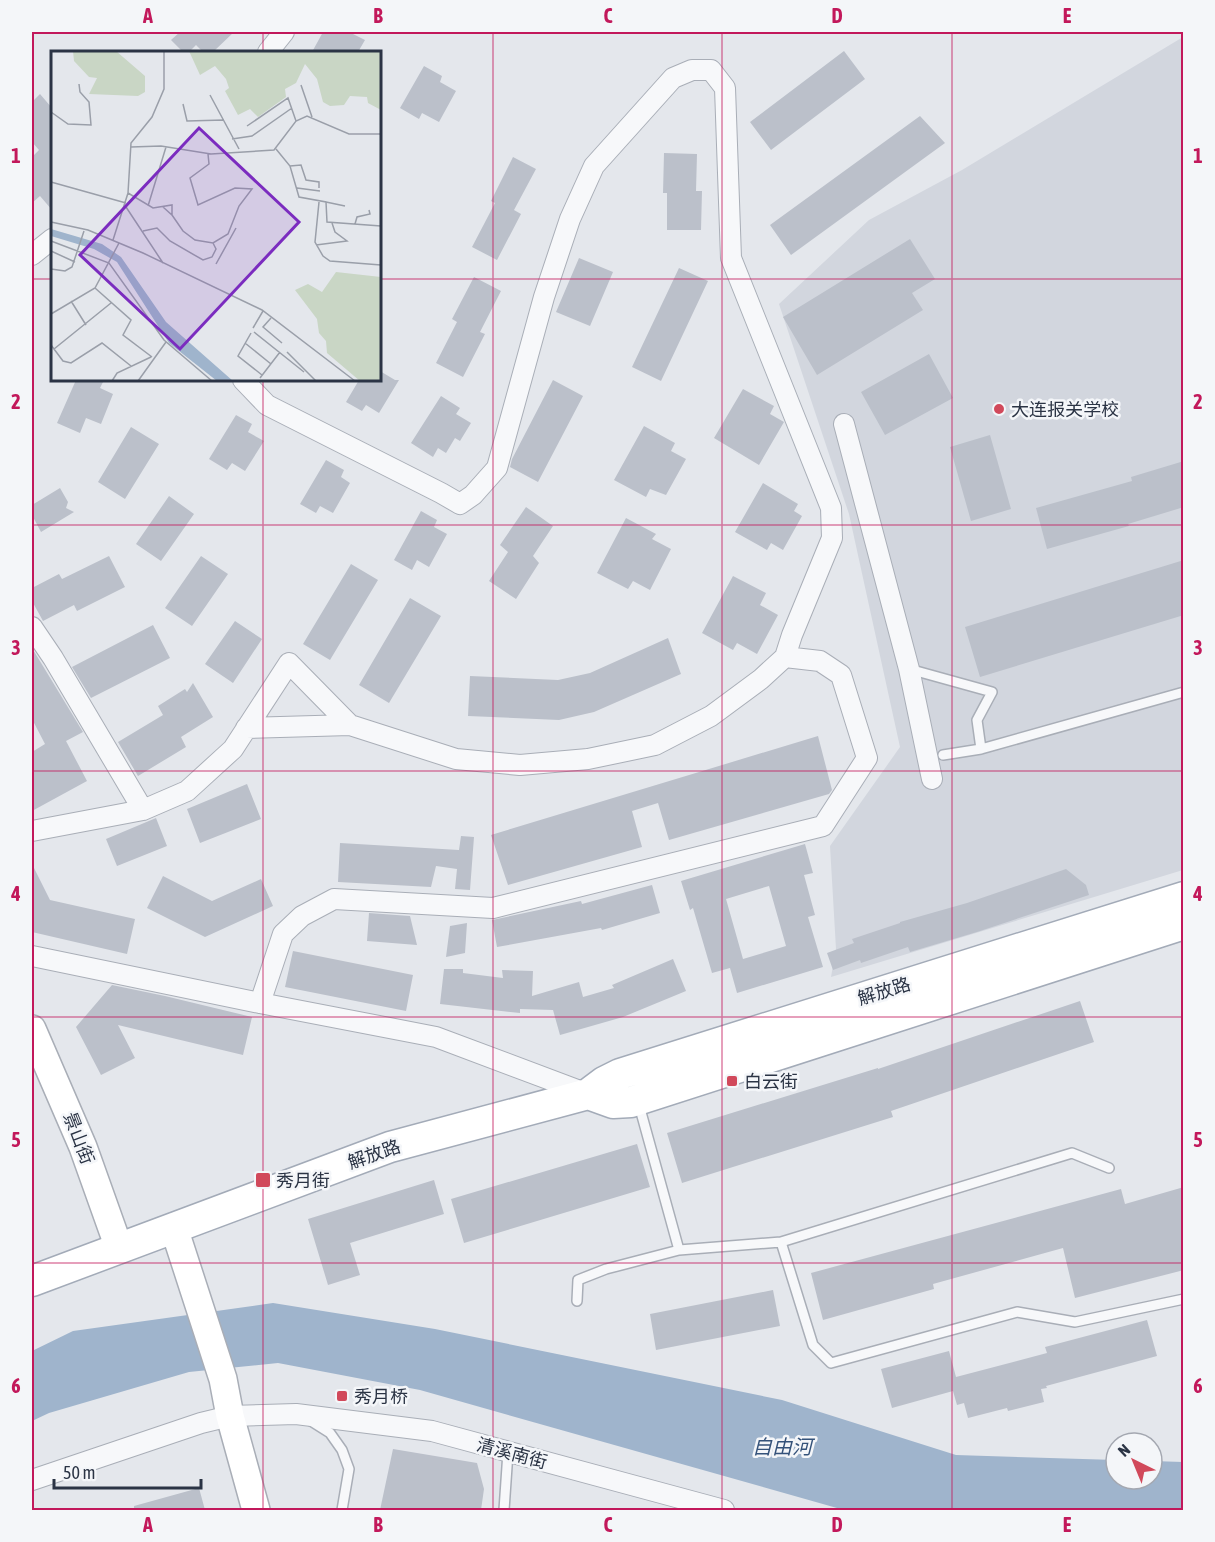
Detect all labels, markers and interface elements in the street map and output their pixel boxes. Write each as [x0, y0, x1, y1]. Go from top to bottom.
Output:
text: A [142, 4, 153, 27]
text: B [373, 4, 383, 27]
text: C [604, 4, 613, 27]
text: D [831, 4, 843, 27]
text: E [1063, 4, 1072, 27]
inset map [51, 51, 381, 381]
text: 1 [11, 144, 21, 167]
text: 1 [1193, 144, 1203, 167]
text: 2 [11, 390, 21, 413]
text: 2 [1193, 390, 1203, 413]
place label: 大连报关学校 [1011, 399, 1119, 420]
marker: 大连报关学校 [992, 402, 1006, 416]
text: 3 [11, 636, 21, 659]
text: 3 [1193, 636, 1203, 659]
text: 4 [10, 882, 21, 905]
text: 4 [1192, 882, 1203, 905]
street label: 解放路 [855, 973, 913, 1009]
place label: 白云街 [744, 1071, 798, 1092]
marker: 白云街 [725, 1074, 739, 1088]
street label: 景山街 [60, 1109, 98, 1167]
text: 5 [11, 1128, 21, 1151]
text: 5 [1193, 1128, 1203, 1151]
street label: 解放路 [345, 1135, 403, 1173]
place label: 秀月街 [276, 1170, 330, 1191]
marker: 秀月街 [254, 1171, 272, 1189]
text: 6 [11, 1374, 21, 1397]
text: 6 [1193, 1374, 1203, 1397]
place label: 秀月桥 [354, 1386, 408, 1407]
marker: 秀月桥 [335, 1389, 349, 1403]
north arrow [1104, 1431, 1164, 1491]
street label: 清溪南街 [475, 1434, 549, 1472]
water label: 自由河 [752, 1435, 816, 1458]
text: N [1114, 1440, 1133, 1460]
scale bar [54, 1452, 201, 1490]
text: 50 m [63, 1462, 95, 1483]
text: A [142, 1513, 153, 1536]
text: B [373, 1513, 383, 1536]
text: C [604, 1513, 613, 1536]
text: D [831, 1513, 843, 1536]
text: E [1063, 1513, 1072, 1536]

